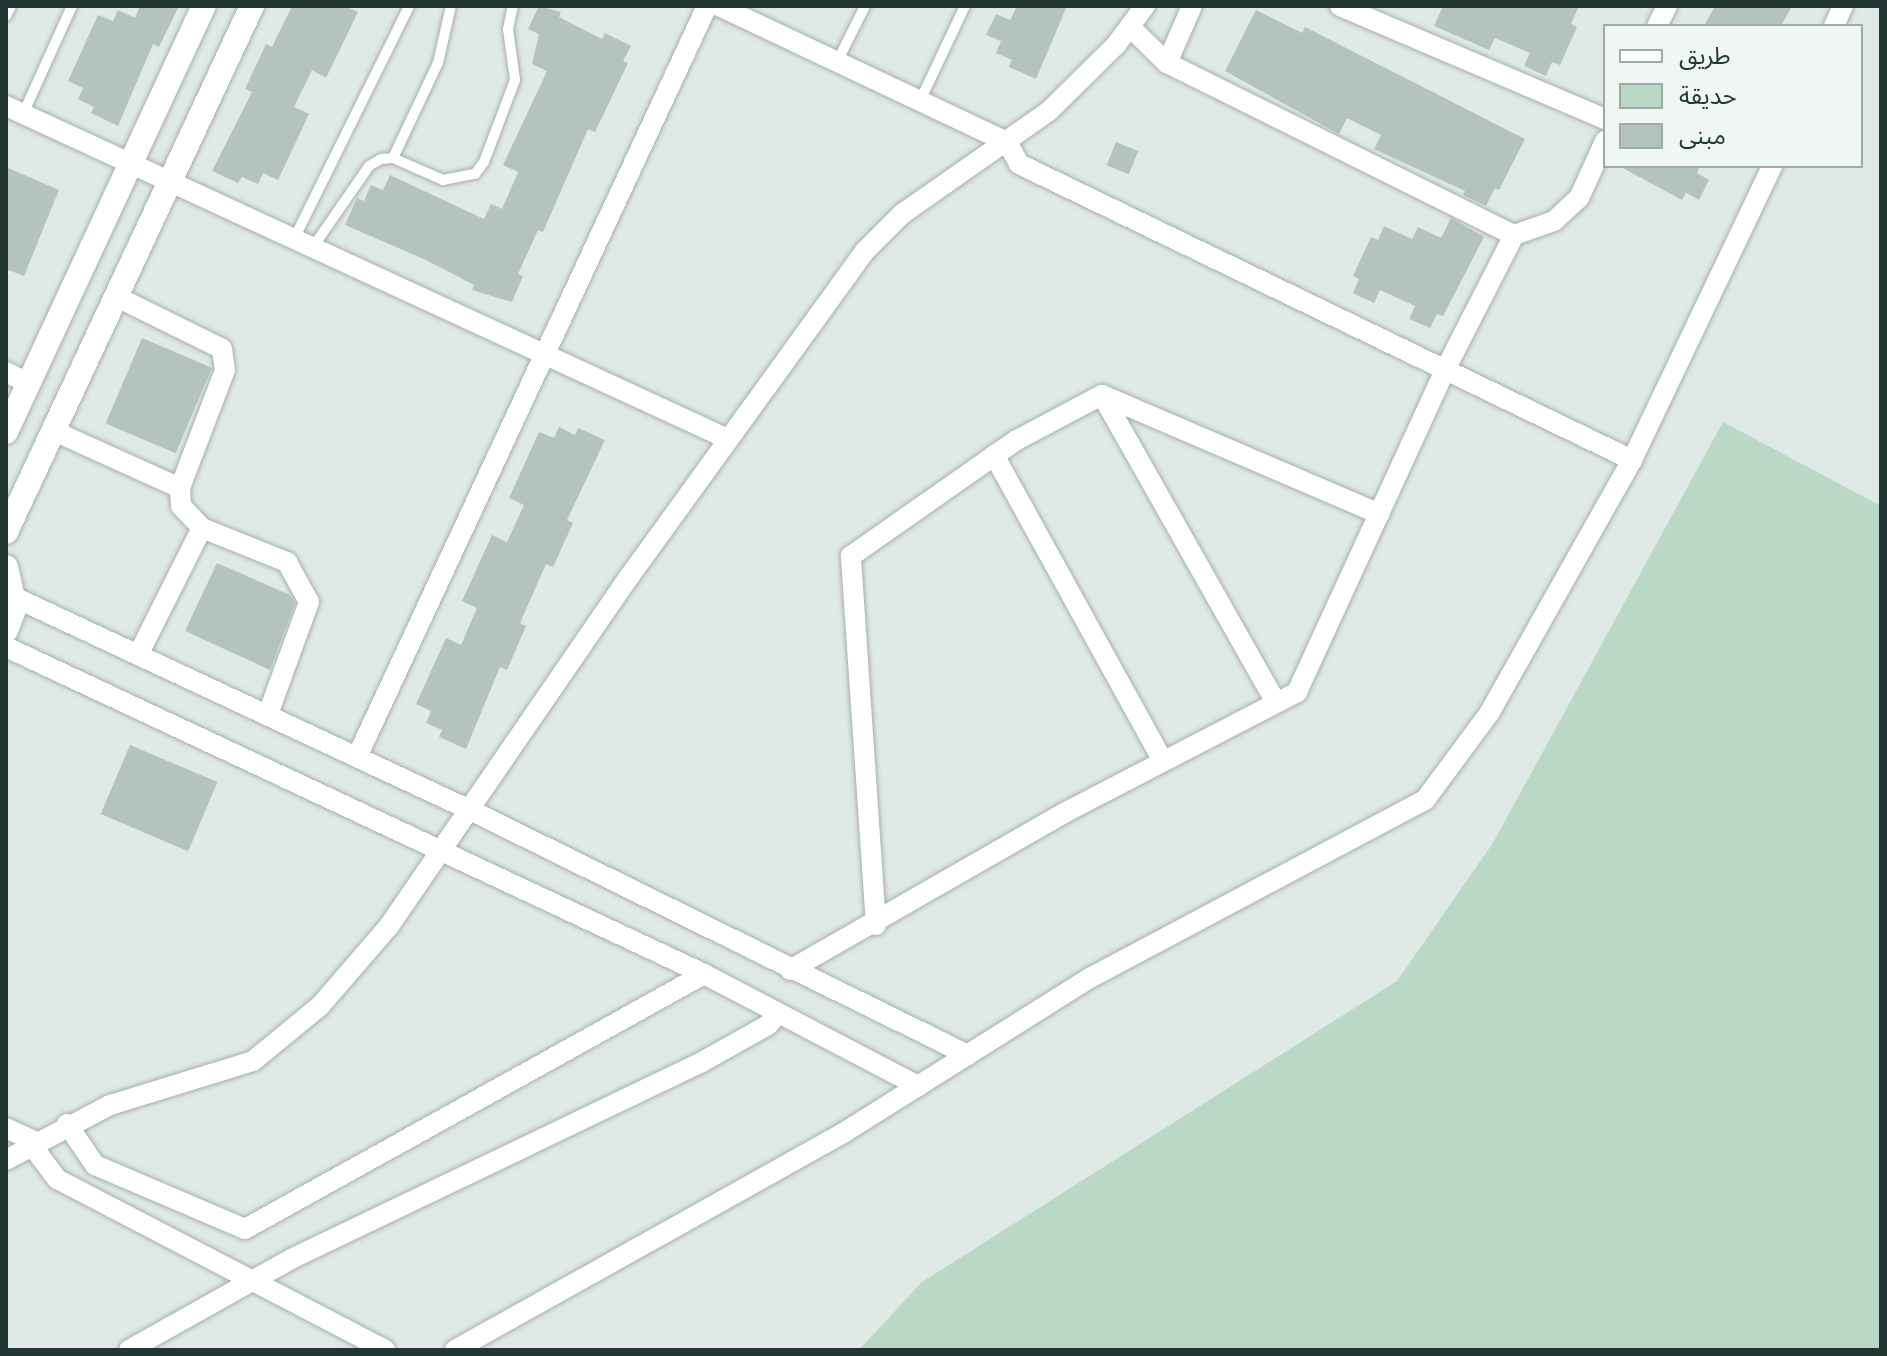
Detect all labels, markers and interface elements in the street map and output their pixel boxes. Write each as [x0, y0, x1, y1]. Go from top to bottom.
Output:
legend [1603, 24, 1863, 168]
text: طريق [1679, 41, 1731, 70]
text: حديقة [1679, 81, 1737, 110]
text: مبنى [1679, 121, 1726, 150]

